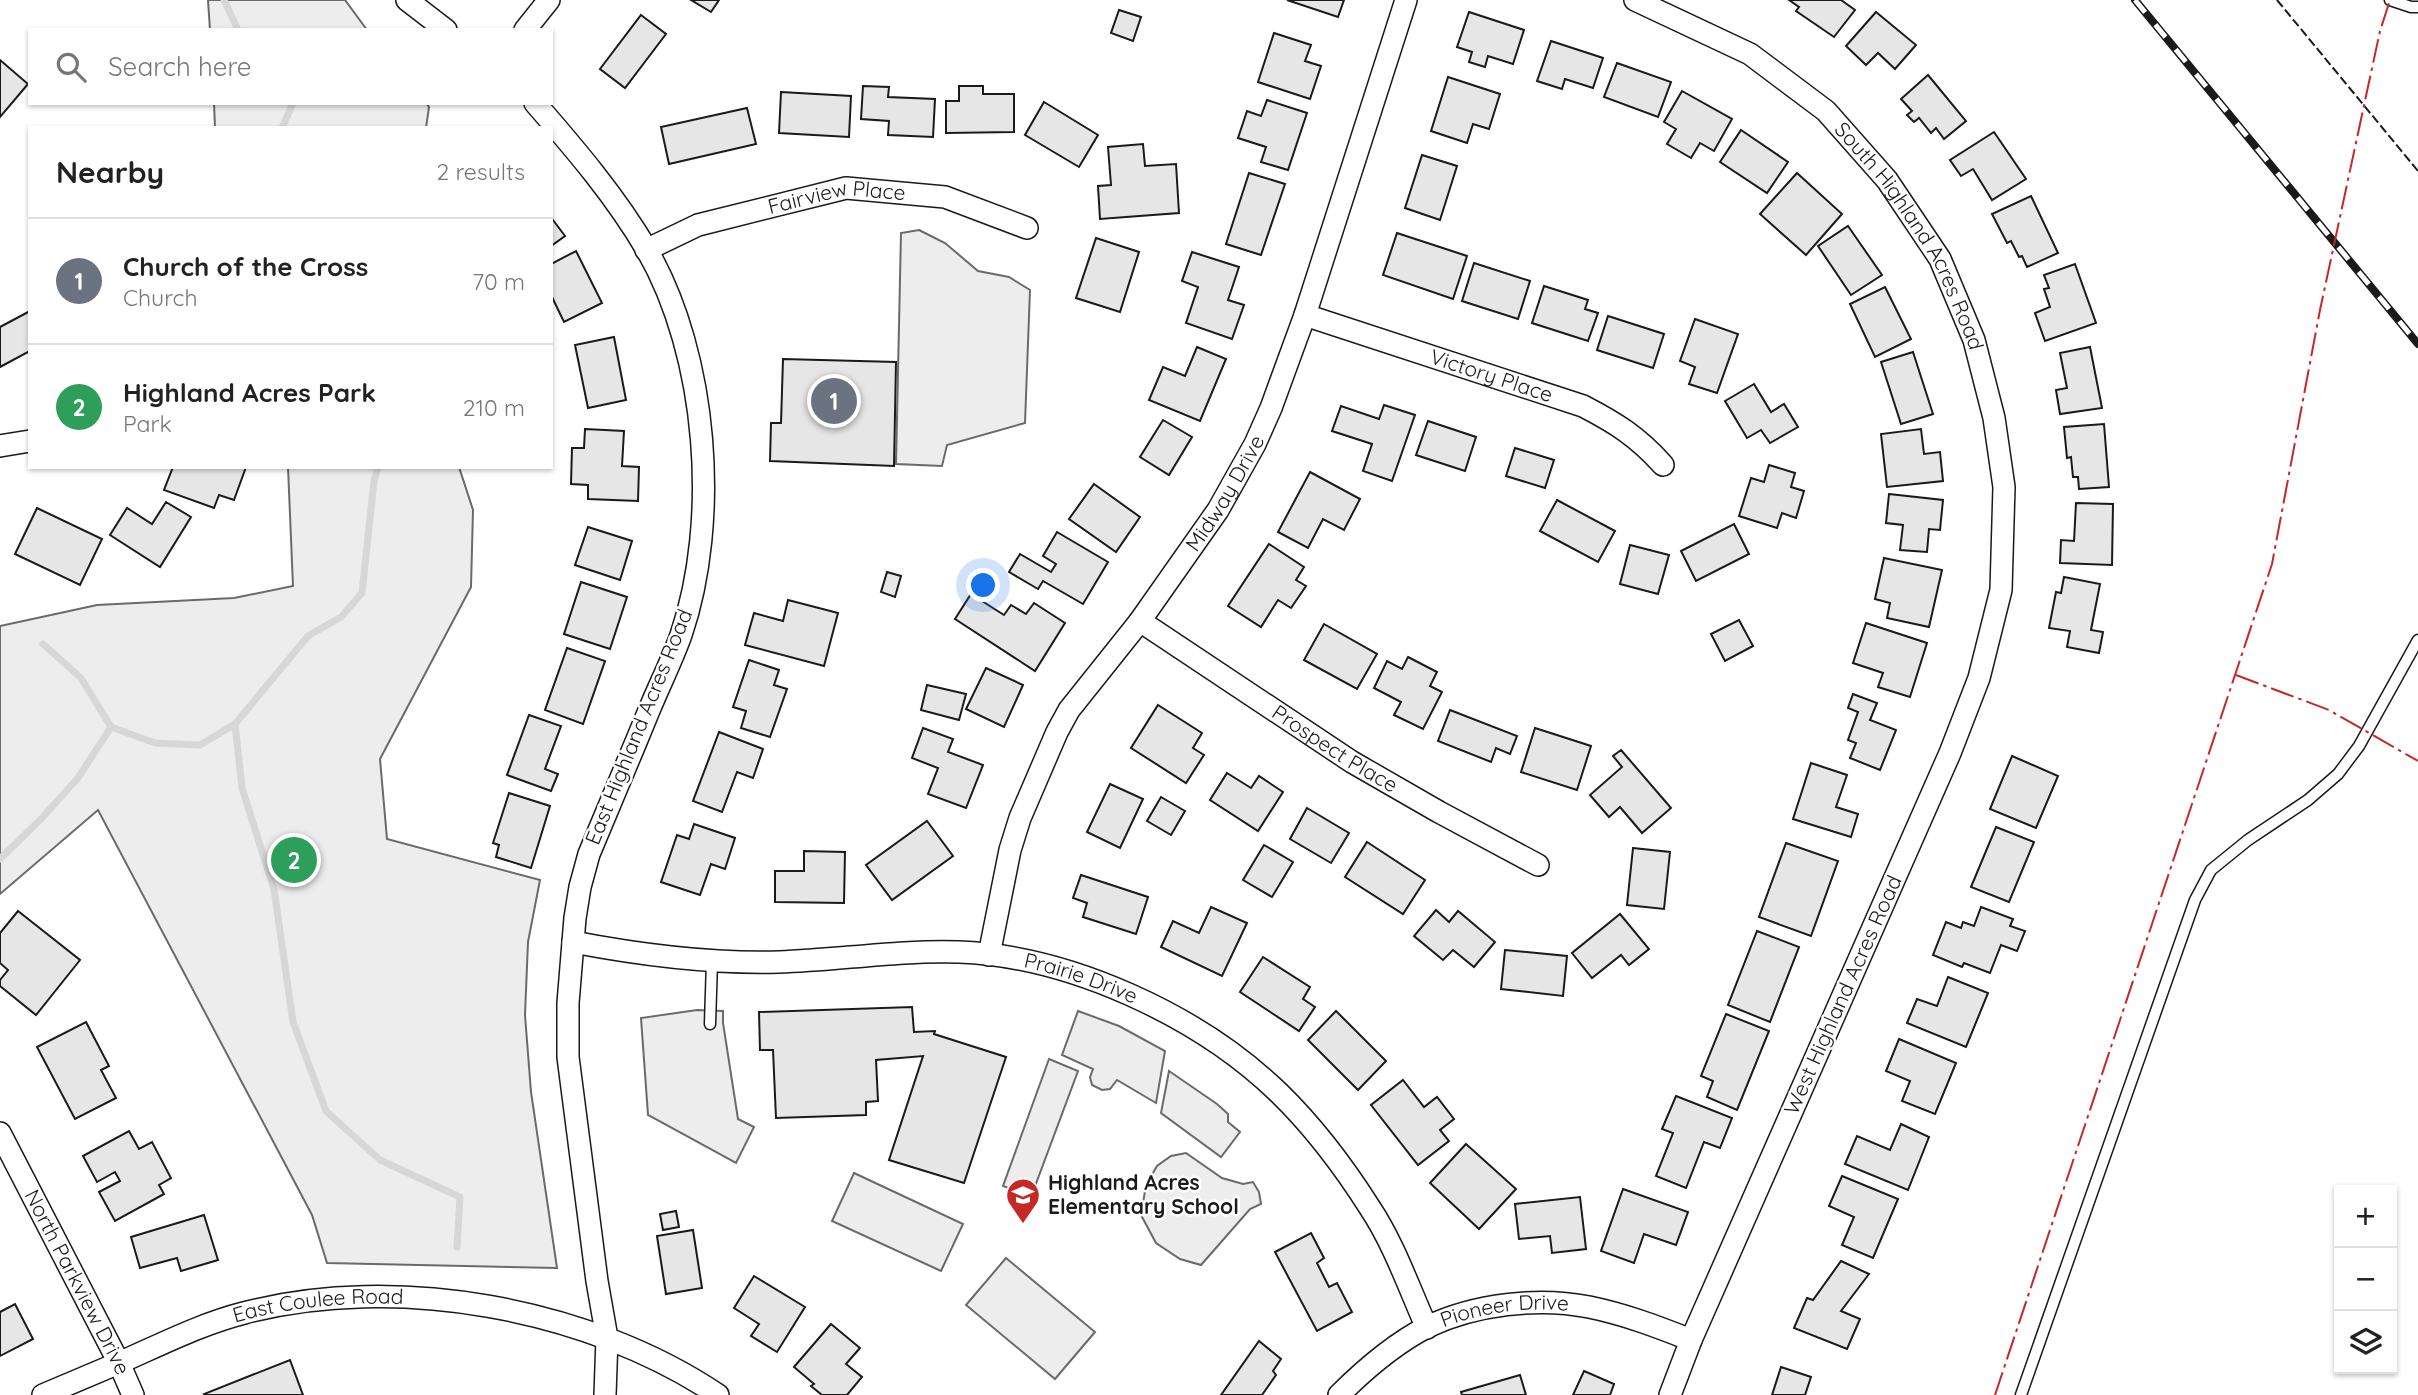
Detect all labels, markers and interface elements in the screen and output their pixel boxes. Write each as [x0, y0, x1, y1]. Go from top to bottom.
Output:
search box [28, 28, 553, 105]
icon: search [52, 48, 90, 86]
text: Search here [108, 50, 252, 83]
street label: South Highland Acres Road [1830, 116, 1990, 352]
text: Nearby [56, 153, 164, 191]
text: 2 results [436, 157, 525, 186]
street label: Fairview Place [765, 174, 907, 219]
text: Church of the Cross [123, 250, 368, 283]
text: 1 [75, 267, 83, 296]
text: 70 m [472, 267, 525, 296]
text: Church [123, 283, 198, 312]
street label: Victory Place [1427, 343, 1556, 407]
pin: 1 [811, 375, 857, 427]
text: Highland Acres Park [123, 376, 376, 409]
text: 2 [72, 393, 86, 422]
text: 210 m [463, 393, 525, 422]
text: Park [123, 409, 172, 438]
street label: Midway Drive [1179, 431, 1269, 556]
your location [966, 568, 1000, 602]
street label: East Highland Acres Road [579, 605, 697, 848]
street label: Prospect Place [1267, 699, 1403, 797]
pin: 2 [271, 834, 317, 886]
street label: West Highland Acres Road [1778, 871, 1907, 1118]
street label: Prairie Drive [1022, 947, 1142, 1009]
place label: Highland Acres Elementary School [1048, 1169, 1239, 1219]
school or university icon: Highland Acres Elementary School [1004, 1176, 1042, 1225]
street label: North Parkview Drive [19, 1185, 136, 1378]
map controls [2334, 1185, 2397, 1374]
button: + [2334, 1185, 2397, 1248]
button: − [2334, 1248, 2397, 1311]
street label: East Coulee Road [229, 1283, 404, 1328]
street label: Pioneer Drive [1436, 1289, 1570, 1332]
button: layers [2334, 1311, 2397, 1374]

